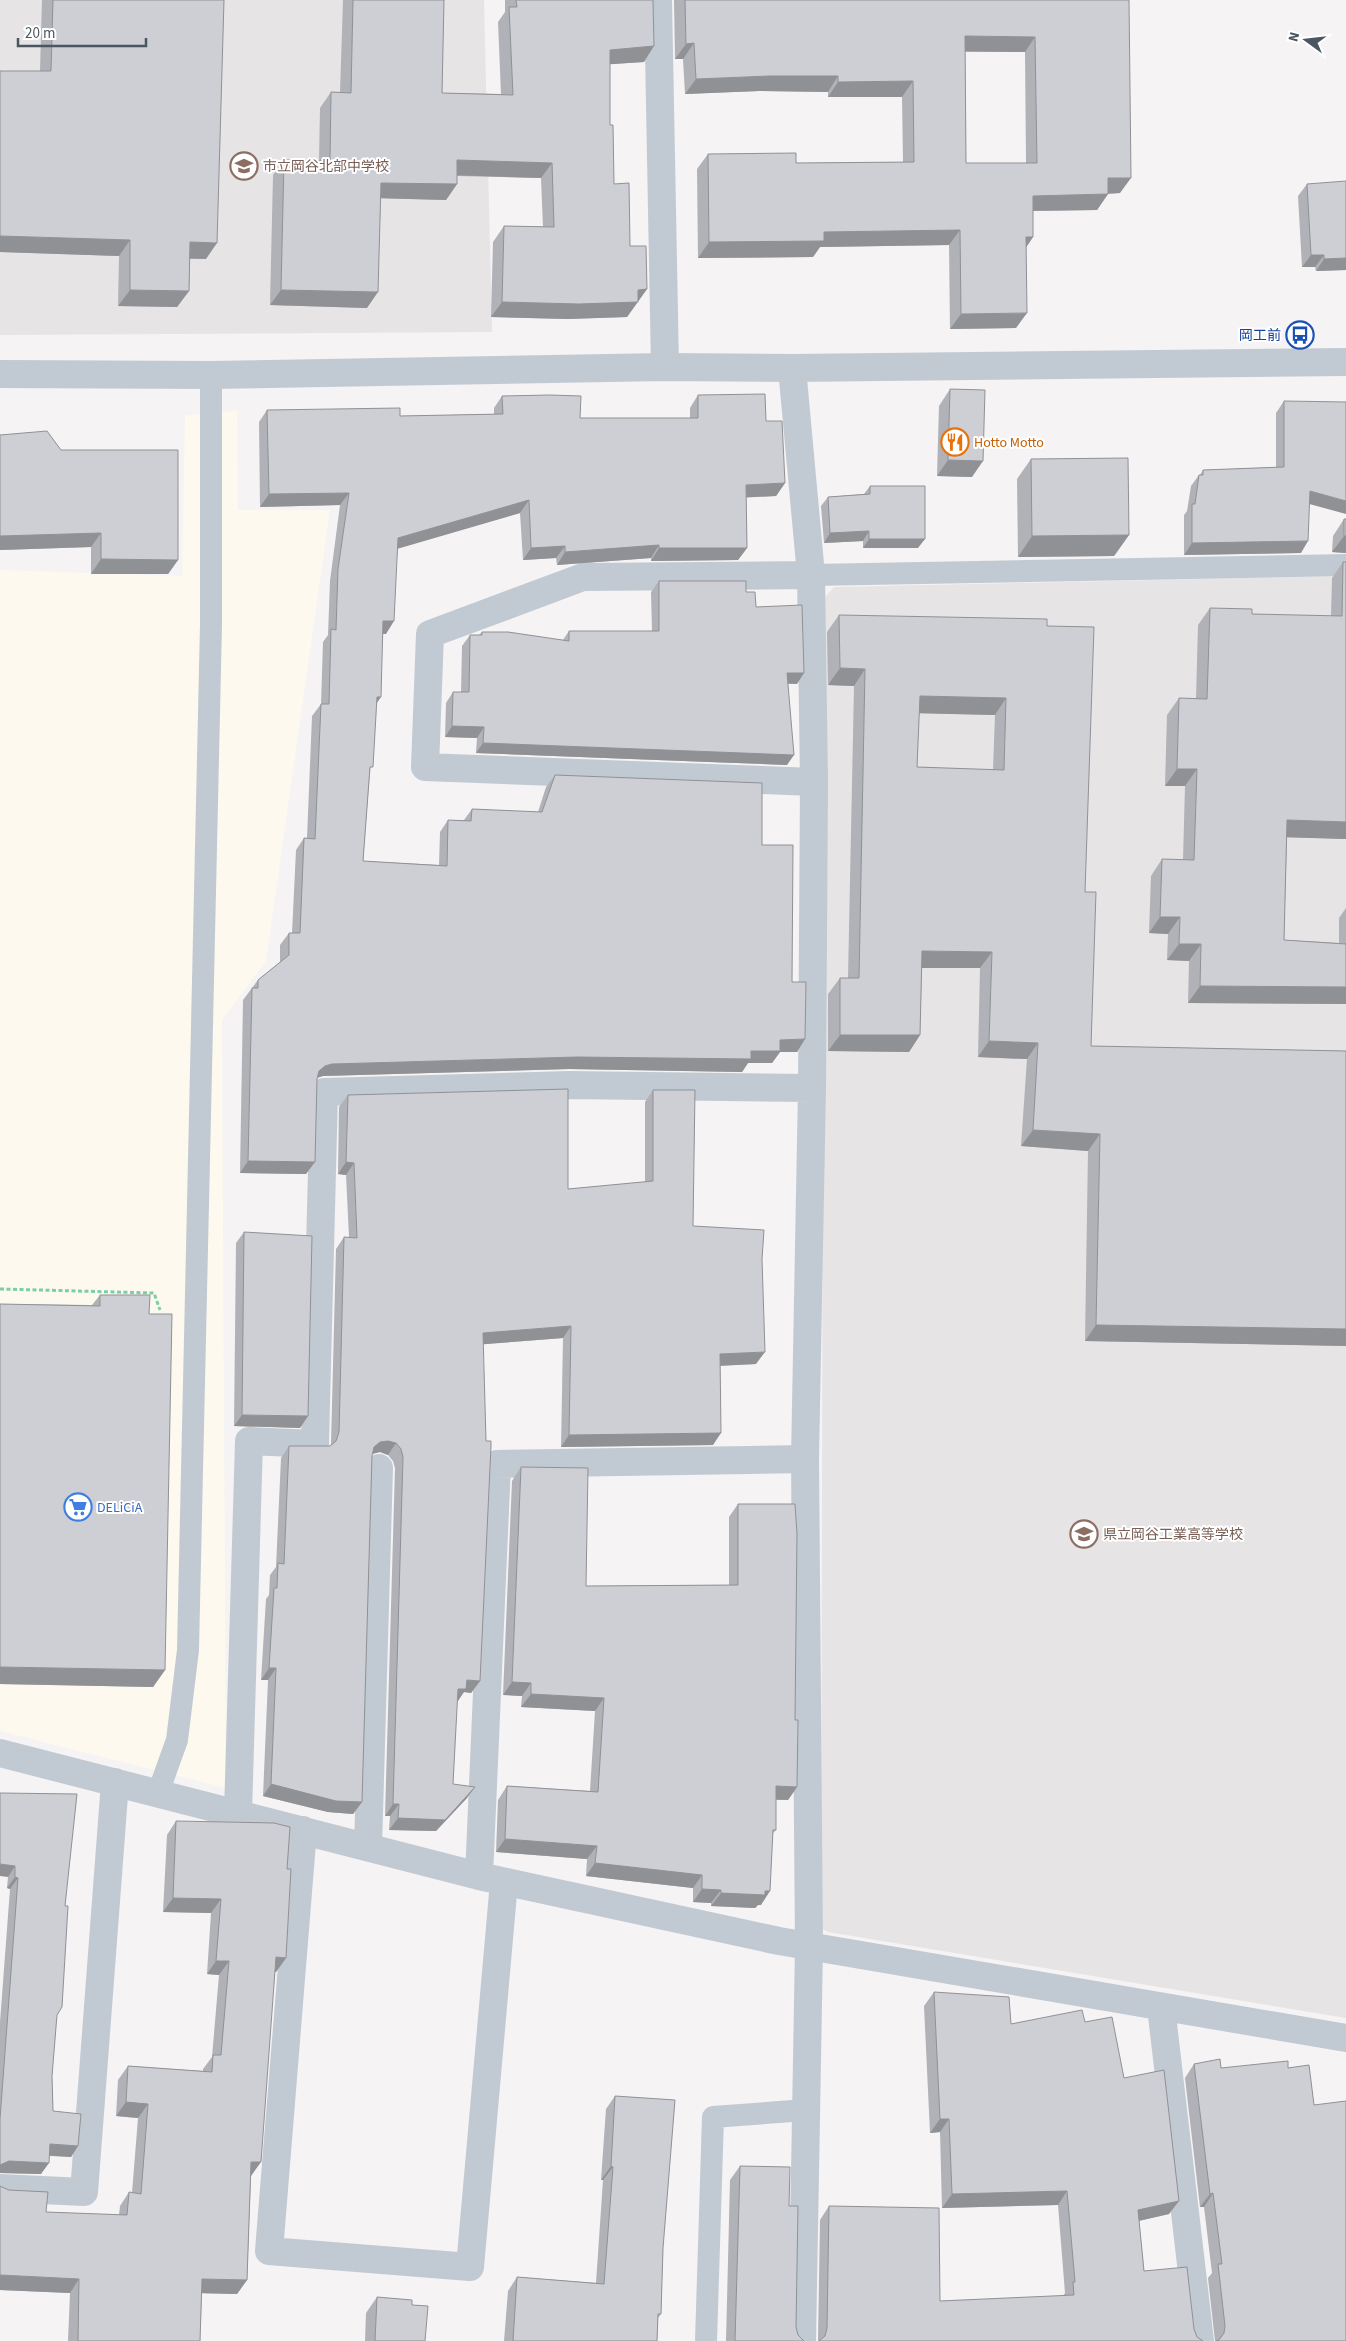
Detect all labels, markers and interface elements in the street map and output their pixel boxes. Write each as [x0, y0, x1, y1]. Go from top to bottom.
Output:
scale bar [18, 15, 145, 47]
north arrow [1281, 15, 1331, 65]
text: 20 m [25, 23, 55, 44]
text: N [1284, 30, 1305, 44]
school or university icon: 市立岡谷北部中学校 [229, 151, 259, 181]
place label: 市立岡谷北部中学校 [263, 157, 389, 177]
bus stop icon: 岡工前 [1285, 320, 1315, 350]
place label: 岡工前 [1239, 326, 1281, 346]
restaurant icon: Hotto Motto [940, 427, 970, 457]
place label: Hotto Motto [974, 433, 1044, 453]
supermarket icon: DELiCiA [63, 1492, 93, 1522]
place label: DELiCiA [97, 1498, 143, 1518]
school or university icon: 県立岡谷工業高等学校 [1069, 1519, 1099, 1549]
place label: 県立岡谷工業高等学校 [1103, 1525, 1243, 1545]

